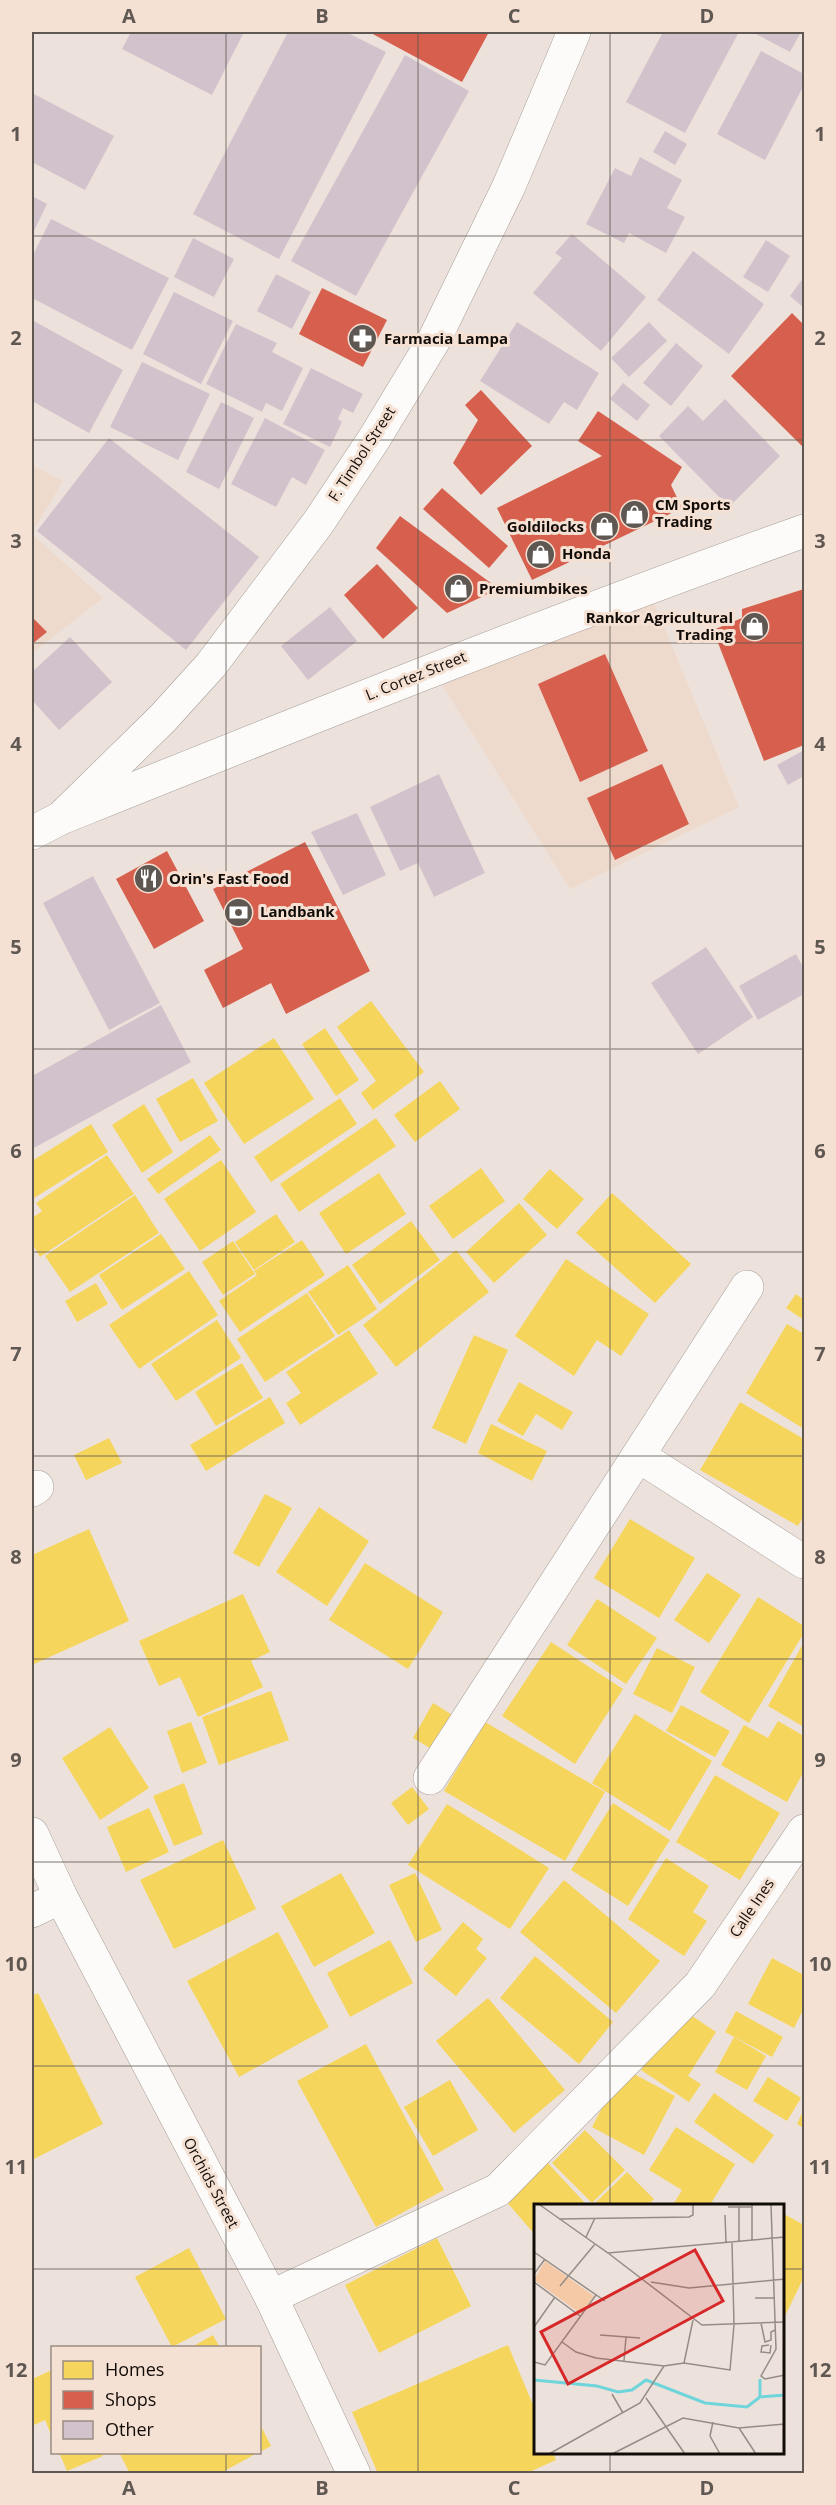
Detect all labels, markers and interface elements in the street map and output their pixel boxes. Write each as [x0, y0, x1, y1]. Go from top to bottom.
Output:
text: A [122, 2, 136, 29]
text: B [315, 2, 329, 29]
text: C [508, 2, 521, 29]
text: D [700, 2, 714, 29]
text: 1 [10, 120, 22, 147]
text: 1 [814, 120, 826, 147]
pharmacy icon: Farmacia Lampa [347, 323, 379, 355]
text: 2 [10, 324, 22, 351]
text: 2 [814, 324, 826, 351]
place label: Farmacia Lampa [384, 328, 508, 348]
street label: F. Timbol Street [323, 402, 399, 505]
place label: CM Sports Trading [655, 494, 730, 531]
shop icon: CM Sports Trading [618, 498, 650, 530]
shop icon: Goldilocks [589, 511, 621, 543]
place label: Goldilocks [507, 516, 584, 536]
text: 3 [10, 527, 22, 554]
text: 3 [814, 527, 826, 554]
shop icon: Honda [525, 538, 557, 570]
place label: Honda [562, 543, 611, 563]
shop icon: Premiumbikes [442, 573, 474, 605]
place label: Premiumbikes [479, 578, 588, 598]
place label: Rankor Agricultural Trading [586, 607, 734, 644]
shop icon: Rankor Agricultural Trading [738, 611, 770, 643]
street label: L. Cortez Street [362, 646, 469, 704]
text: 4 [10, 730, 22, 757]
text: 4 [814, 730, 826, 757]
restaurant icon: Orin's Fast Food [132, 863, 164, 895]
place label: Orin's Fast Food [169, 868, 289, 888]
bank icon: Landbank [223, 896, 255, 928]
place label: Landbank [260, 901, 335, 921]
text: 5 [10, 933, 22, 960]
text: 5 [814, 933, 826, 960]
text: 6 [10, 1137, 22, 1164]
text: 6 [814, 1137, 826, 1164]
text: 7 [10, 1340, 22, 1367]
text: 7 [814, 1340, 826, 1367]
text: 8 [10, 1543, 22, 1570]
text: 8 [814, 1543, 826, 1570]
text: 9 [10, 1746, 22, 1773]
text: 9 [814, 1746, 826, 1773]
street label: Calle Ines [724, 1874, 778, 1941]
text: 10 [5, 1950, 27, 1977]
text: 10 [809, 1950, 831, 1977]
street label: Orchids Street [180, 2134, 244, 2231]
text: 11 [5, 2153, 27, 2180]
text: 11 [809, 2153, 831, 2180]
inset map [534, 2204, 785, 2454]
legend [51, 2346, 261, 2454]
text: 12 [5, 2356, 27, 2383]
text: 12 [809, 2356, 831, 2383]
text: Homes [105, 2357, 164, 2381]
text: Shops [105, 2387, 156, 2411]
text: Other [105, 2417, 155, 2441]
text: A [122, 2474, 136, 2501]
text: B [315, 2474, 329, 2501]
text: C [508, 2474, 521, 2501]
text: D [700, 2474, 714, 2501]

